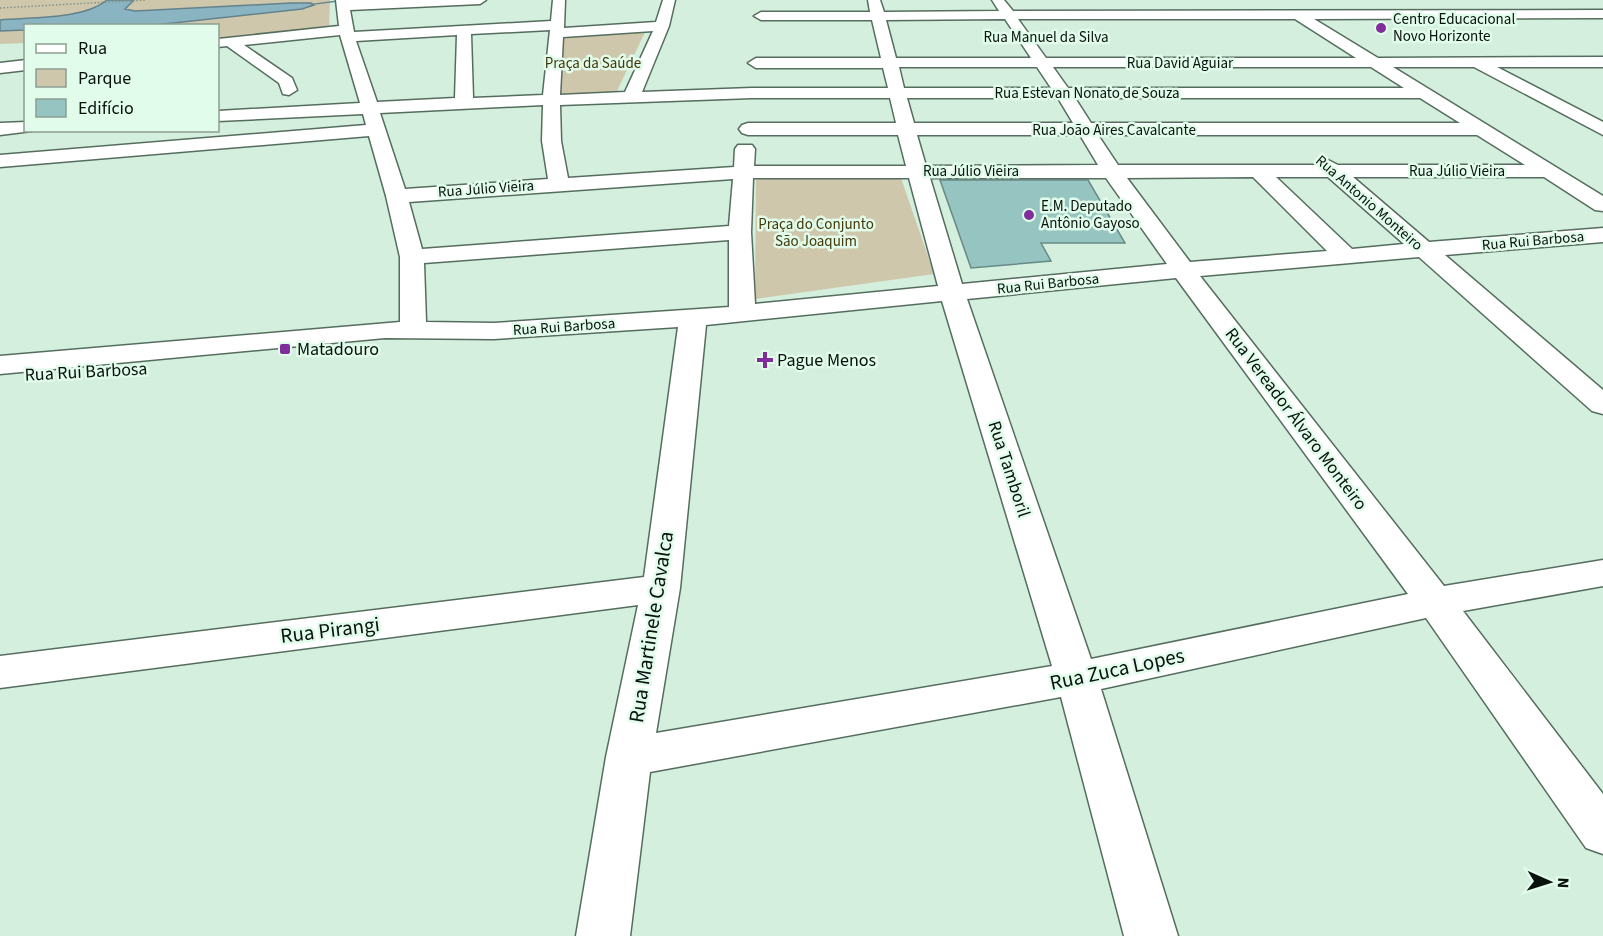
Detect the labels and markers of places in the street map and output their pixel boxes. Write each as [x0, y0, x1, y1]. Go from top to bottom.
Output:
place label: Centro Educacional Novo Horizonte [1393, 9, 1515, 47]
marker: Centro Educacional Novo Horizonte [1374, 21, 1388, 35]
place label: E.M. Deputado Antônio Gayoso [1041, 196, 1140, 234]
marker: E.M. Deputado Antônio Gayoso [1022, 208, 1036, 222]
place label: Matadouro [297, 337, 379, 362]
marker: Matadouro [278, 342, 292, 356]
place label: Pague Menos [777, 348, 876, 373]
marker: Pague Menos [758, 353, 772, 367]

